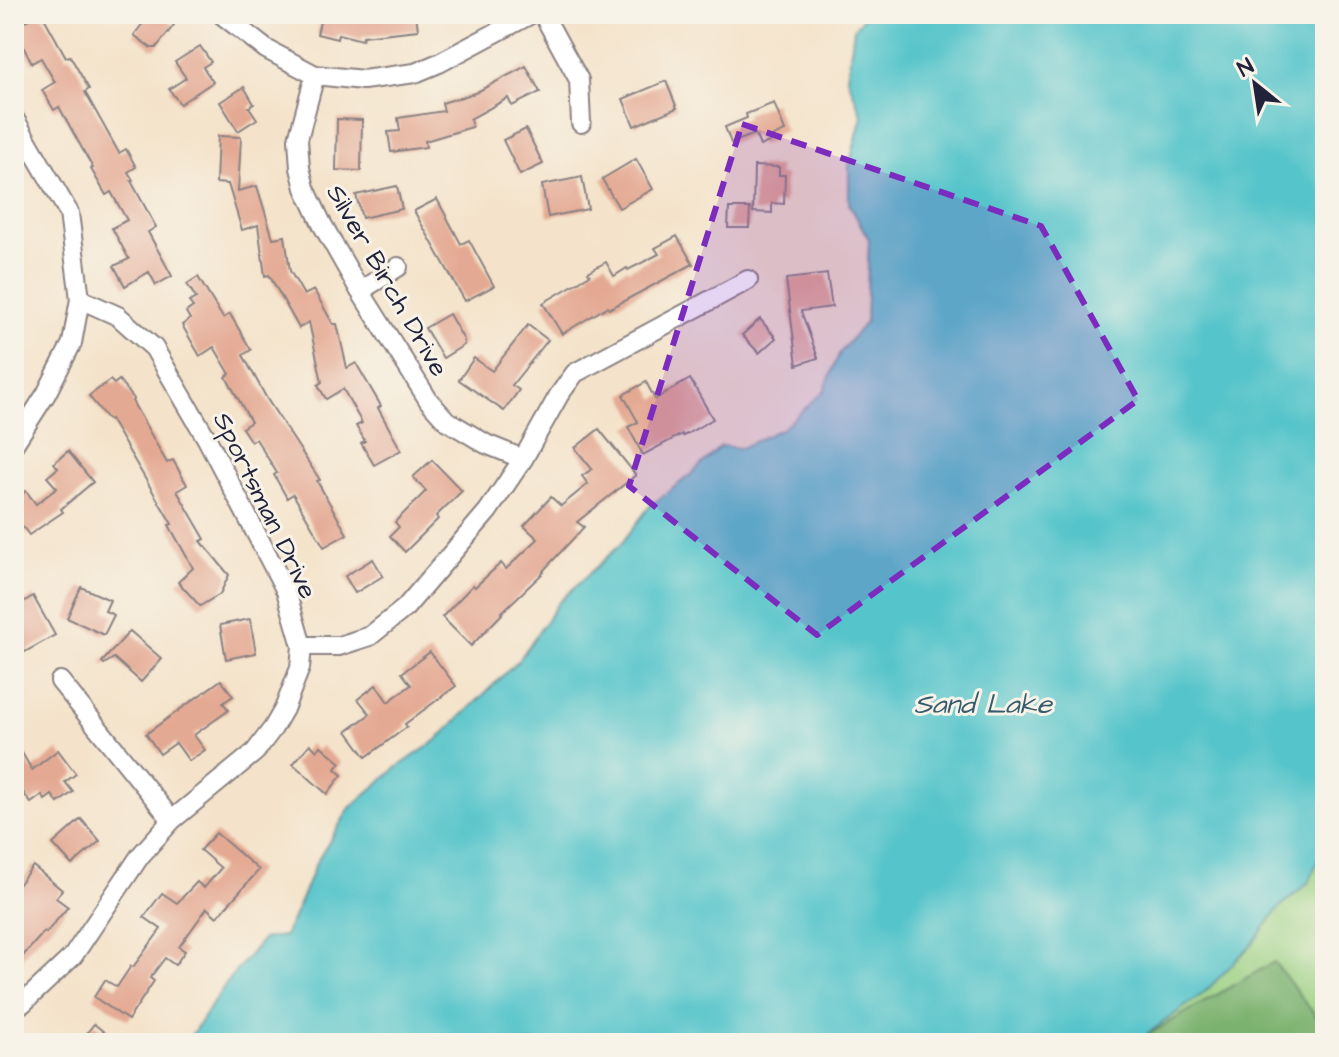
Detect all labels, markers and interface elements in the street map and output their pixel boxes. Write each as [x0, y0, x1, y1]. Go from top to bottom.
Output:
north arrow [1215, 44, 1295, 124]
text: N [1232, 51, 1260, 85]
street label: Silver Birch Drive [317, 178, 457, 383]
street label: Sportsman Drive [204, 406, 326, 605]
water label: Sand Lake [914, 685, 1054, 724]

